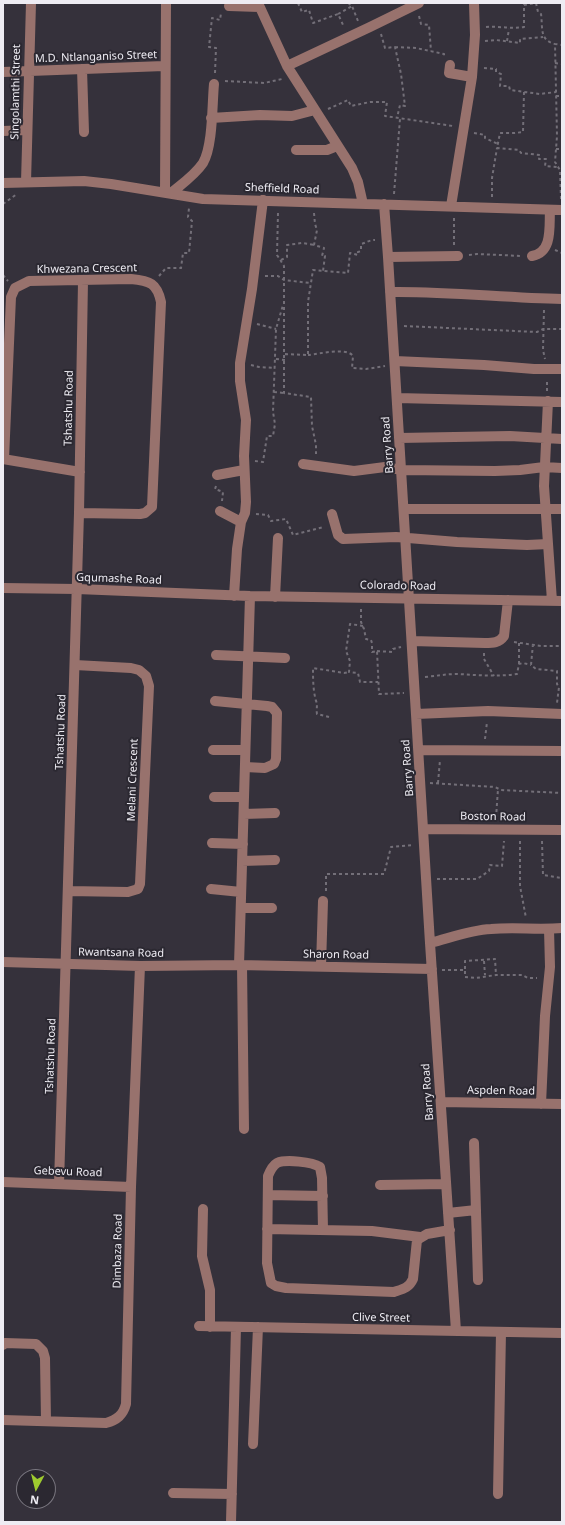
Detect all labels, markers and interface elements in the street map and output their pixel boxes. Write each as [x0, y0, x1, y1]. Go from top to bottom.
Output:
street label: Singolamthi Street [9, 44, 23, 140]
street label: M.D. Ntlanganiso Street [35, 48, 157, 66]
street label: Sheffield Road [245, 181, 319, 197]
street label: Khwezana Crescent [37, 262, 137, 276]
street label: Tshatshu Road [62, 370, 76, 446]
street label: Barry Road [379, 416, 397, 474]
street label: Gqumashe Road [76, 571, 162, 587]
street label: Colorado Road [360, 579, 436, 593]
street label: Tshatshu Road [53, 694, 69, 770]
street label: Melani Crescent [125, 738, 141, 822]
street label: Barry Road [399, 739, 417, 797]
street label: Boston Road [460, 810, 526, 824]
street label: Rwantsana Road [78, 946, 164, 960]
street label: Sharon Road [303, 948, 369, 962]
street label: Tshatshu Road [43, 1018, 59, 1094]
street label: Barry Road [419, 1063, 437, 1121]
street label: Aspden Road [467, 1084, 535, 1098]
street label: Gebevu Road [33, 1164, 103, 1180]
street label: Dimbaza Road [111, 1214, 125, 1288]
street label: Clive Street [352, 1311, 410, 1325]
north arrow [16, 1469, 56, 1509]
text: N [29, 1492, 40, 1508]

